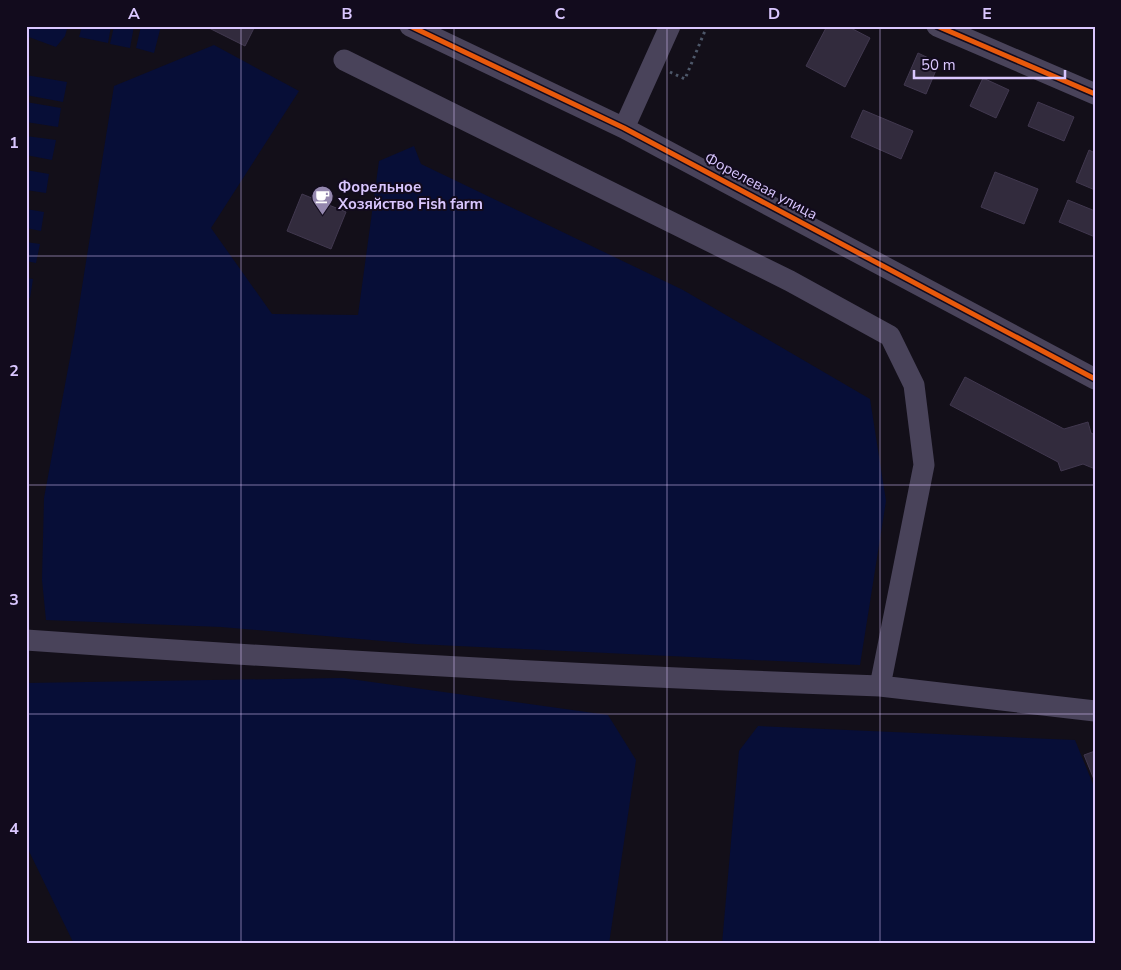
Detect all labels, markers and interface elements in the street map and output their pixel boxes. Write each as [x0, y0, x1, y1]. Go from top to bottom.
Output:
text: A [128, 3, 140, 25]
text: B [341, 3, 353, 25]
text: C [555, 3, 566, 25]
text: D [768, 3, 780, 25]
text: E [982, 3, 992, 25]
scale bar [914, 48, 1065, 80]
text: 50 m [921, 55, 956, 75]
text: 1 [9, 132, 19, 154]
street label: Форелевая улица [701, 148, 821, 224]
place label: Форельное Хозяйство Fish farm [337, 177, 483, 214]
cafe icon: Форельное Хозяйство Fish farm [310, 184, 334, 215]
text: 2 [9, 360, 19, 382]
text: 3 [9, 589, 19, 611]
text: 4 [9, 818, 19, 840]

